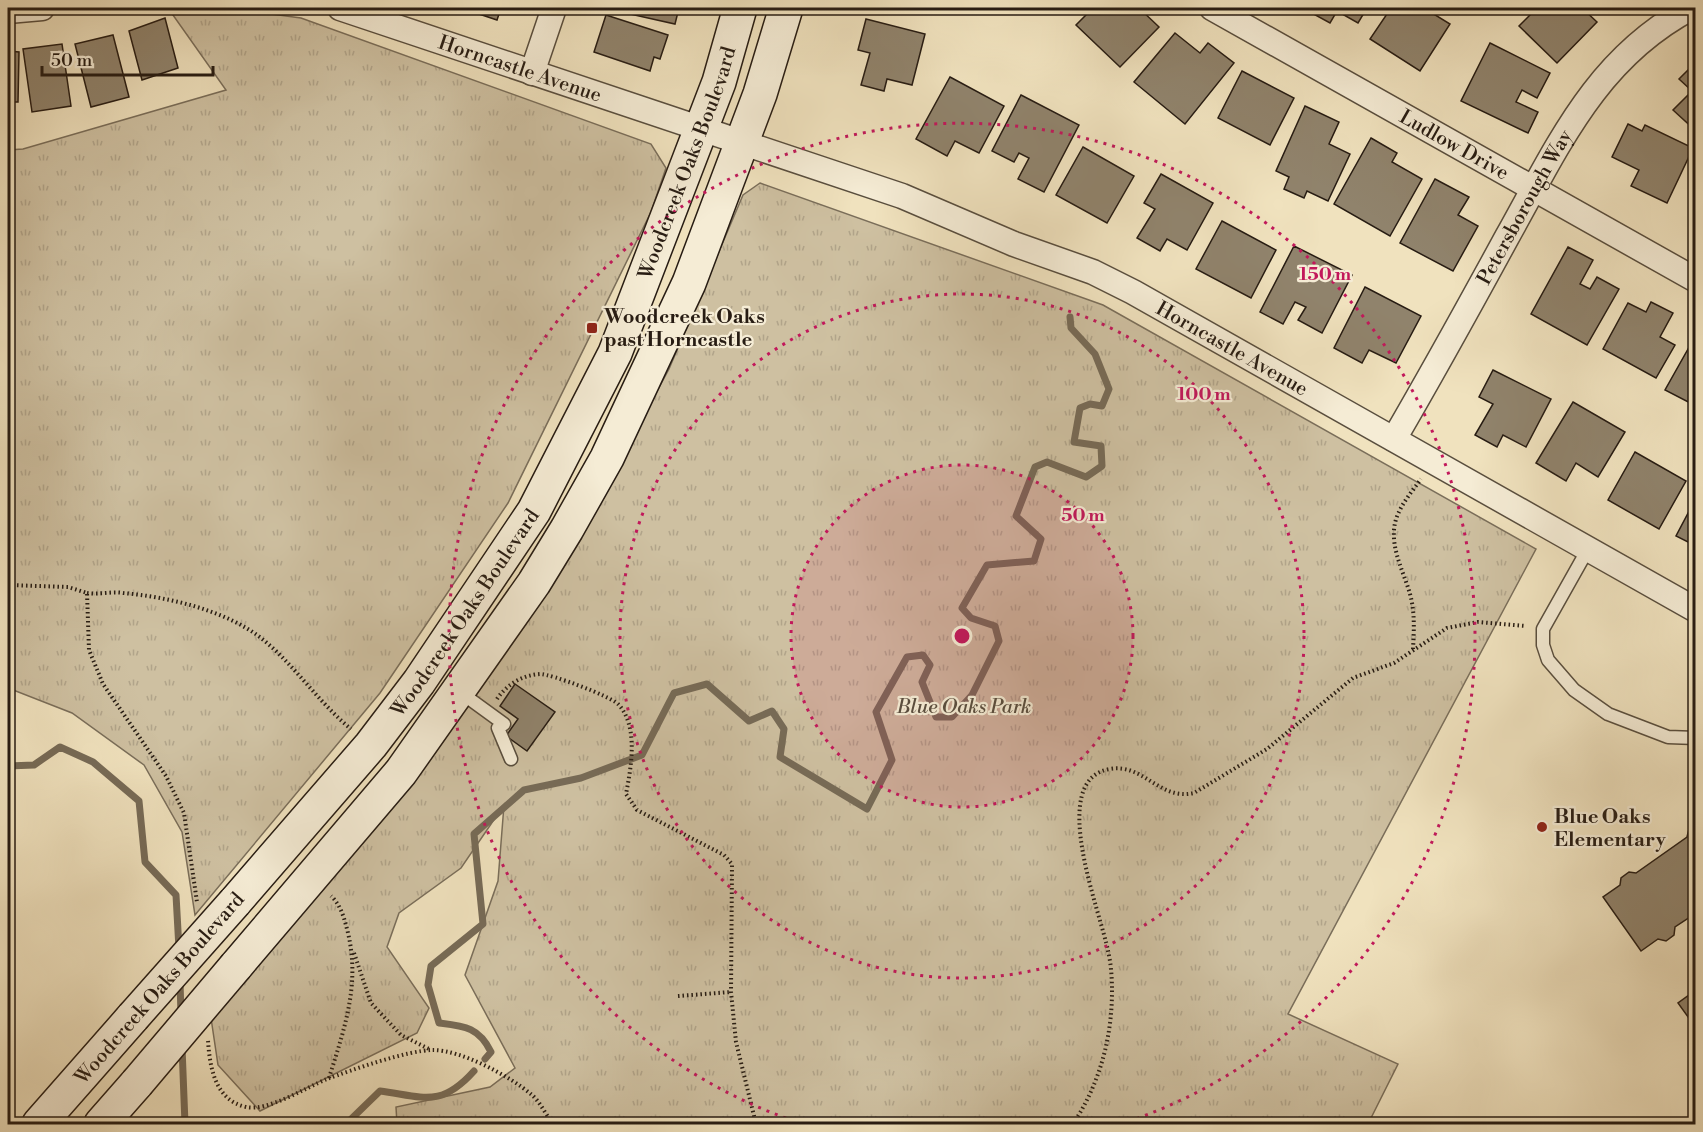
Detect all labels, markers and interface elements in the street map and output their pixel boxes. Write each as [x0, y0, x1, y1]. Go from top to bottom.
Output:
street label: Horncastle Avenue [435, 31, 605, 109]
scale bar [42, 39, 213, 77]
street label: Woodcreek Oaks Boulevard [633, 43, 743, 284]
text: 50 m [51, 49, 93, 72]
street label: Ludlow Drive [1394, 105, 1513, 186]
street label: Petersborough Way [1472, 125, 1579, 290]
text: 150 m [1299, 263, 1352, 286]
street label: Horncastle Avenue [1151, 296, 1312, 402]
place label: Woodcreek Oaks past Horncastle [603, 305, 765, 353]
marker: Woodcreek Oaks past Horncastle [585, 321, 599, 335]
text: 100 m [1177, 383, 1231, 406]
street label: Woodcreek Oaks Boulevard [385, 504, 546, 723]
text: 50 m [1061, 504, 1105, 527]
centre of rings [952, 626, 972, 646]
park label: Blue Oaks Park [896, 695, 1031, 720]
place label: Blue Oaks Elementary [1554, 805, 1667, 853]
marker: Blue Oaks Elementary [1535, 820, 1549, 834]
street label: Woodcreek Oaks Boulevard [69, 887, 251, 1091]

